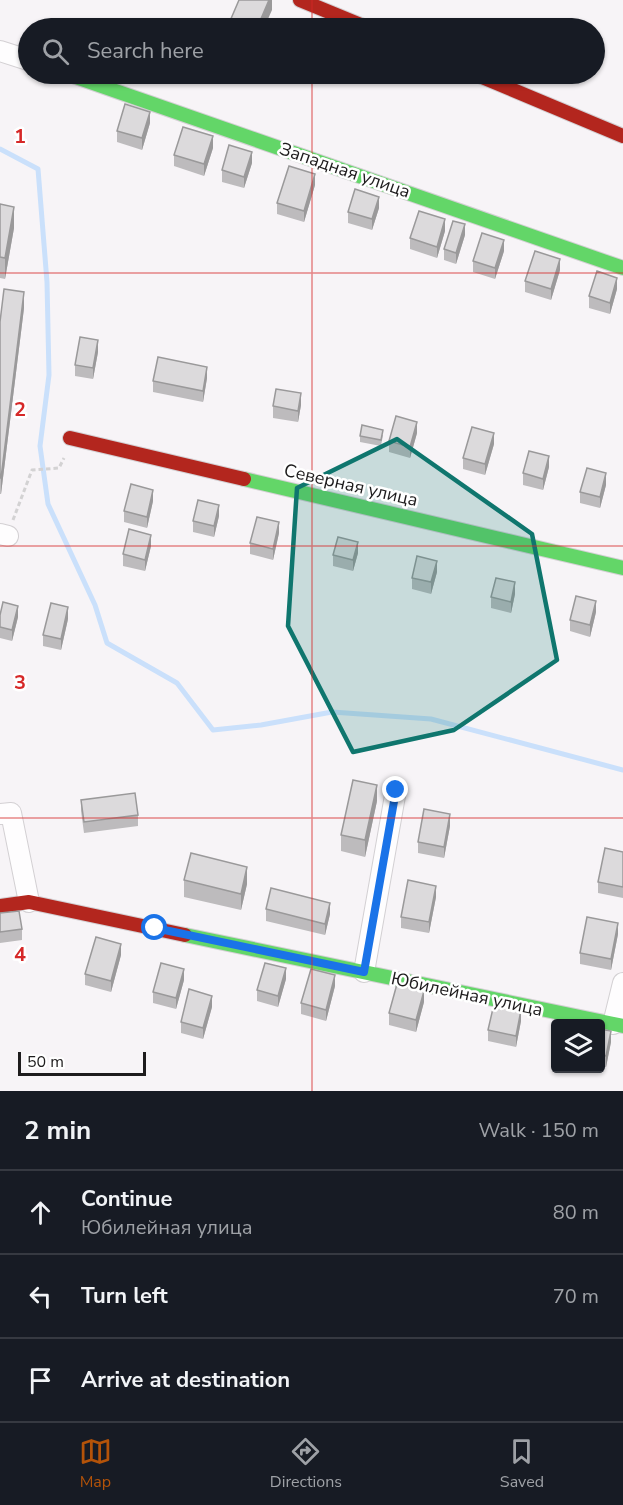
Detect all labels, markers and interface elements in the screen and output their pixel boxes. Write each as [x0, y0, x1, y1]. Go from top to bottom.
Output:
search box [18, 18, 605, 84]
icon: search [39, 35, 72, 68]
text: Search here [87, 36, 204, 66]
text: 1 [14, 123, 26, 150]
street label: Западная улица [276, 136, 414, 204]
text: 2 [14, 396, 26, 423]
street label: Северная улица [282, 458, 420, 512]
text: 3 [14, 669, 26, 696]
route end [382, 776, 408, 802]
route start [141, 914, 167, 940]
text: 4 [14, 941, 26, 968]
street label: Юбилейная улица [389, 966, 545, 1022]
map controls [551, 1019, 605, 1073]
button: layers [551, 1019, 605, 1073]
scale bar [18, 1049, 146, 1076]
text: 50 m [27, 1051, 64, 1073]
text: 2 min [24, 1113, 91, 1148]
text: Walk · 150 m [479, 1117, 599, 1144]
text: Continue [81, 1184, 172, 1214]
icon: ahead [24, 1196, 57, 1229]
text: 80 m [553, 1199, 599, 1226]
text: Юбилейная улица [81, 1214, 252, 1241]
icon: left [24, 1280, 57, 1313]
text: Turn left [81, 1281, 168, 1311]
text: 70 m [553, 1283, 599, 1310]
icon: arrive [24, 1364, 57, 1397]
text: Arrive at destination [81, 1365, 290, 1395]
tab: Map [79, 1435, 112, 1493]
tab: Directions [270, 1435, 342, 1493]
tab: Saved [500, 1435, 544, 1493]

